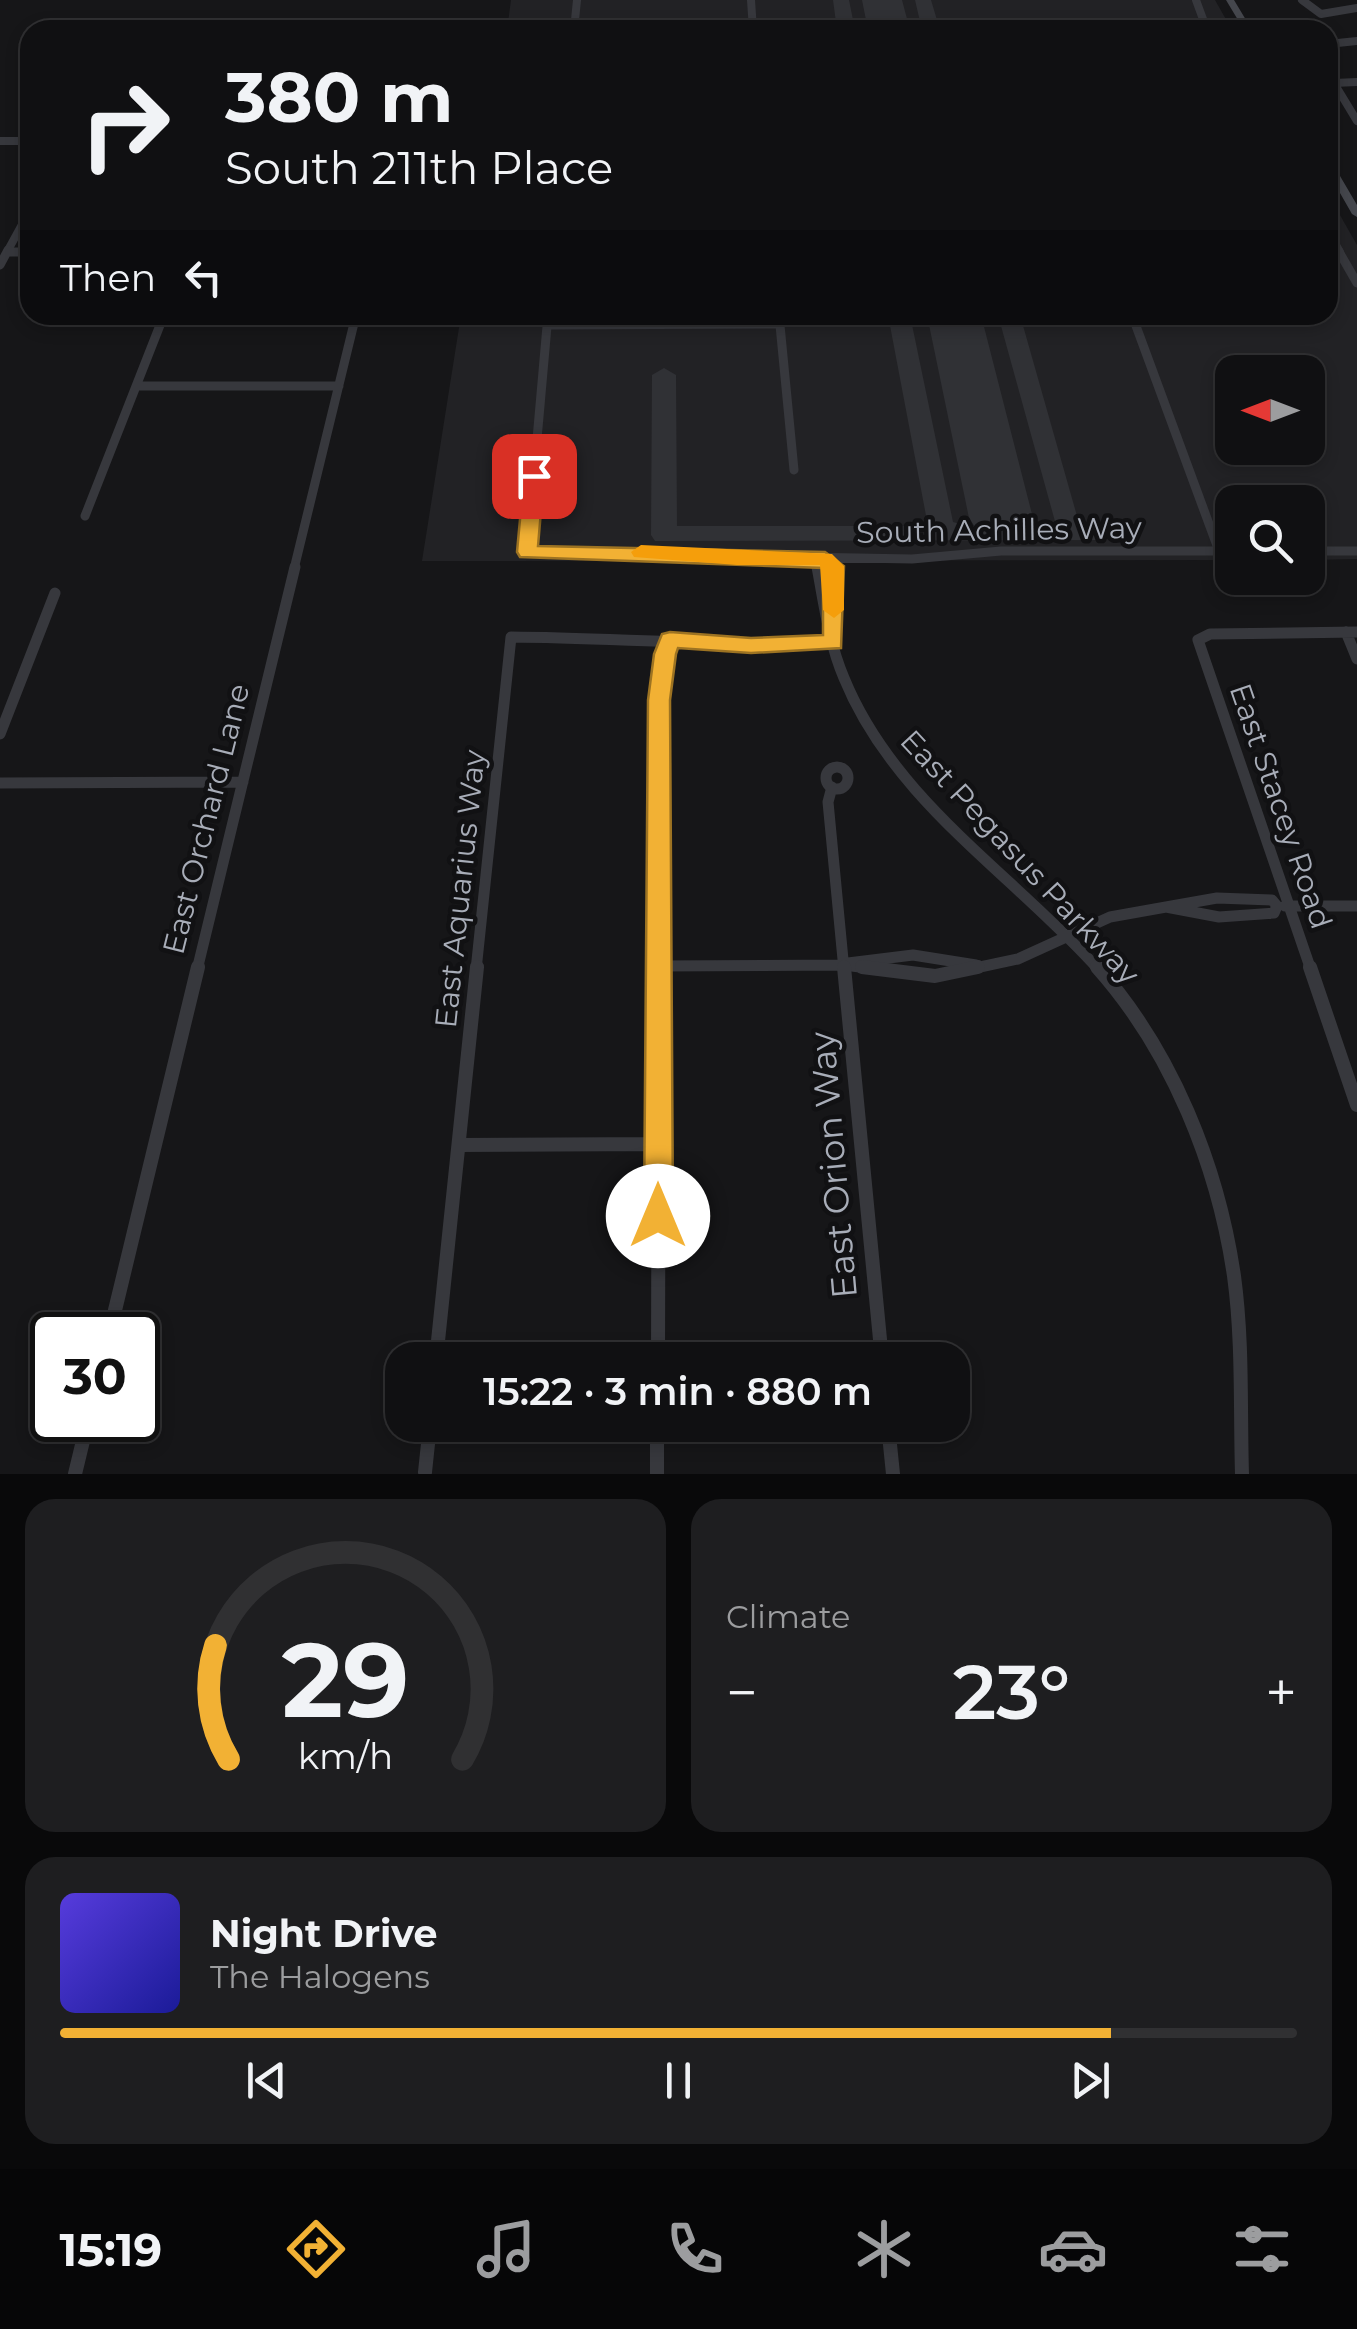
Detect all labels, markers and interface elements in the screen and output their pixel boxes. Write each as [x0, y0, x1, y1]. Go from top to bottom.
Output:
text: 380 m [225, 54, 453, 140]
icon: right [60, 60, 190, 190]
text: South 211th Place [225, 140, 613, 195]
icon: left [176, 250, 231, 305]
text: Then [60, 254, 156, 301]
north arrow [1215, 355, 1325, 465]
map controls [1215, 355, 1325, 595]
pin [492, 434, 577, 519]
icon: arrive [507, 449, 562, 504]
button: search [1215, 485, 1325, 595]
street label: South Achilles Way [856, 509, 1143, 551]
street label: East Stacey Road [1222, 678, 1340, 934]
street label: East Orchard Lane [155, 680, 257, 958]
street label: East Pegasus Parkway [893, 722, 1148, 992]
street label: East Aquarius Way [427, 747, 493, 1030]
street label: East Orion Way [800, 1030, 866, 1300]
position arrow [606, 1164, 710, 1268]
speed limit sign: 30 [30, 1312, 160, 1442]
text: 15:22 · 3 min · 880 m [483, 1368, 872, 1415]
text: Climate [726, 1597, 850, 1636]
text: 29 [282, 1616, 409, 1743]
text: 23° [953, 1646, 1070, 1738]
text: − [726, 1659, 758, 1726]
text: + [1265, 1659, 1297, 1726]
text: km/h [298, 1734, 393, 1778]
text: Night Drive [210, 1910, 437, 1957]
text: The Halogens [210, 1957, 430, 1996]
icon: previous [239, 2053, 294, 2108]
icon: pause [651, 2053, 706, 2108]
icon: next [1063, 2053, 1118, 2108]
icon: directions [281, 2214, 351, 2284]
icon: music [471, 2214, 541, 2284]
icon: phone [660, 2214, 730, 2284]
icon: climate [849, 2214, 919, 2284]
icon: car [1038, 2214, 1108, 2284]
icon: filters [1227, 2214, 1297, 2284]
text: 15:19 [60, 2222, 162, 2277]

